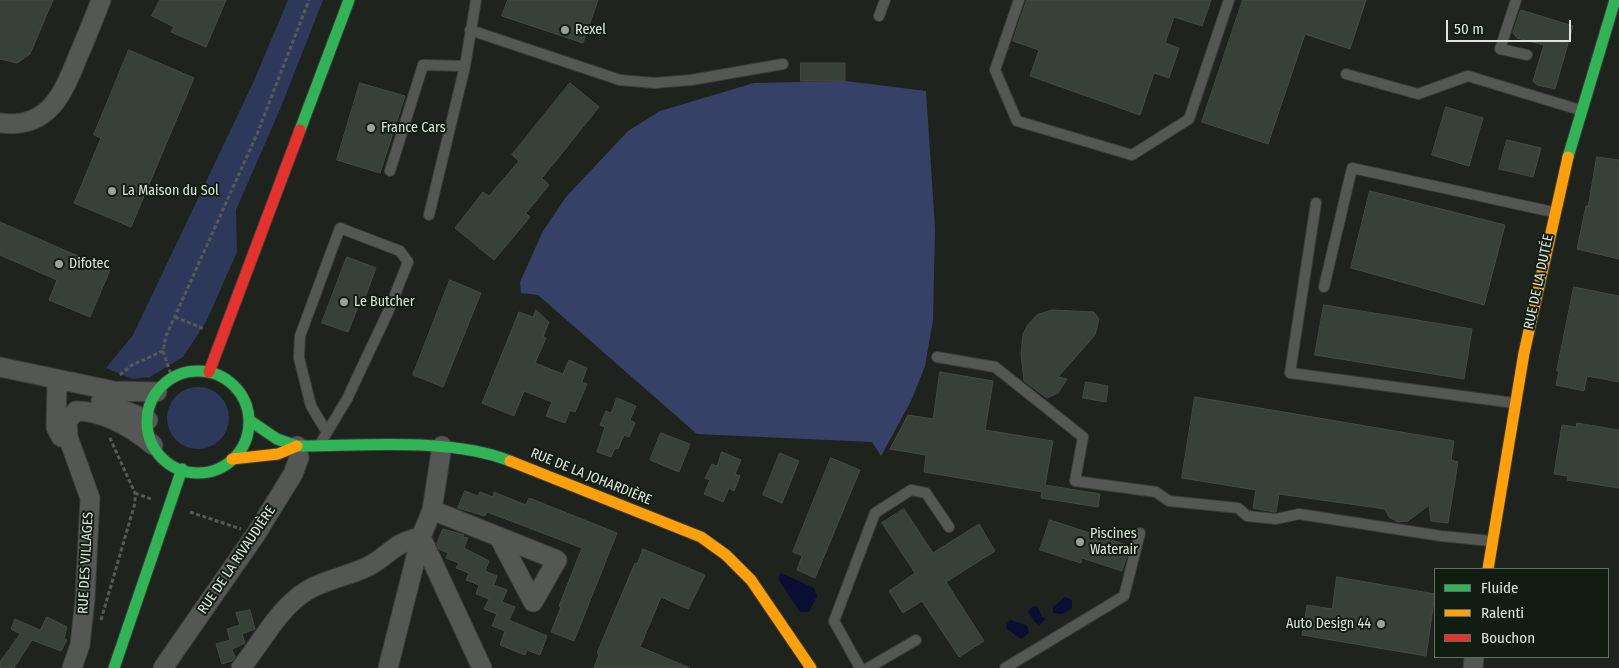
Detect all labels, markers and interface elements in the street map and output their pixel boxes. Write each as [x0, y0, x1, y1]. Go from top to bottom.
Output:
scale bar [1449, 10, 1574, 42]
text: 50 m [1454, 20, 1484, 38]
place label: Rexel [575, 22, 606, 38]
marker: Rexel [559, 24, 571, 36]
place label: France Cars [381, 120, 446, 136]
marker: France Cars [365, 122, 377, 134]
place label: La Maison du Sol [122, 183, 219, 199]
marker: La Maison du Sol [106, 185, 118, 197]
street label: RUE DE LA DUTÉE [1521, 233, 1557, 331]
place label: Difotec [69, 256, 109, 272]
marker: Difotec [53, 258, 65, 270]
place label: Le Butcher [354, 294, 415, 310]
marker: Le Butcher [338, 296, 350, 308]
street label: RUE DE LA JOHARDIÈRE [528, 445, 654, 509]
street label: RUE DE LA RIVAUDIÈRE [195, 503, 279, 617]
street label: RUE DES VILLAGES [75, 512, 97, 614]
place label: Piscines Waterair [1090, 526, 1138, 558]
marker: Piscines Waterair [1074, 536, 1086, 548]
legend [1434, 568, 1609, 658]
text: Fluide [1481, 579, 1518, 597]
text: Ralenti [1481, 604, 1524, 622]
place label: Auto Design 44 [1286, 616, 1371, 632]
marker: Auto Design 44 [1375, 618, 1387, 630]
text: Bouchon [1481, 629, 1535, 647]

